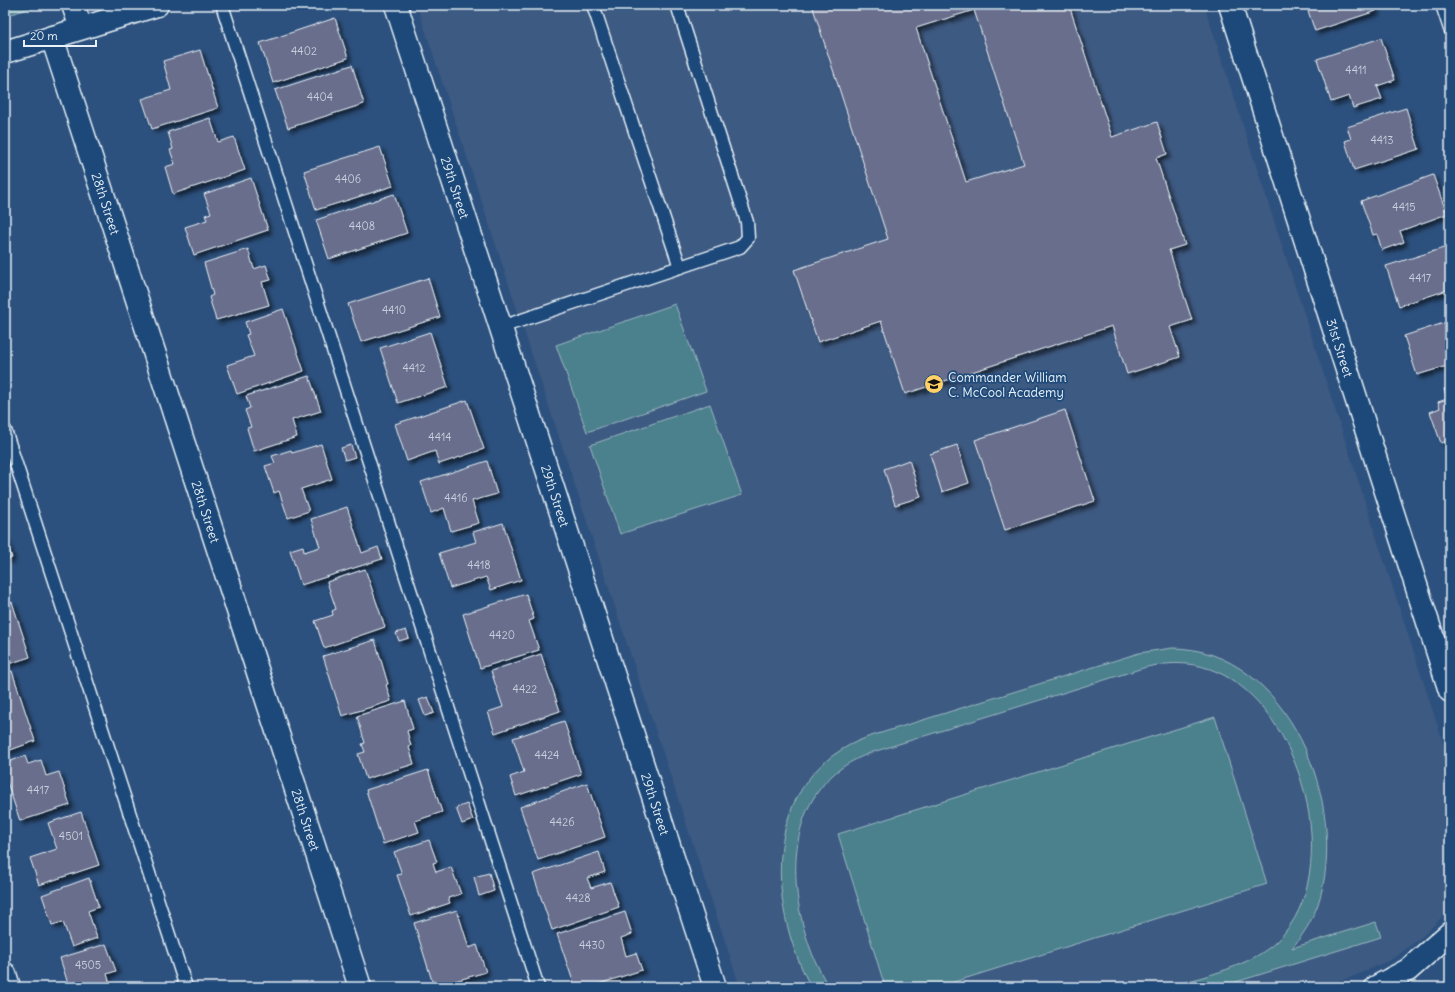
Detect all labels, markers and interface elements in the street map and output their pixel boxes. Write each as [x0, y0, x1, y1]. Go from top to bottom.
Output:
scale bar [24, 22, 96, 48]
text: 20 m [30, 28, 58, 43]
house number: 4402 [291, 44, 317, 58]
house number: 4411 [1345, 63, 1367, 77]
house number: 4404 [307, 90, 333, 104]
house number: 4413 [1370, 133, 1394, 147]
street label: 29th Street [437, 155, 473, 222]
street label: 28th Street [87, 170, 124, 237]
house number: 4406 [335, 172, 361, 186]
house number: 4415 [1392, 200, 1416, 214]
house number: 4408 [349, 219, 375, 233]
house number: 4417 [1409, 271, 1432, 285]
house number: 4410 [382, 303, 406, 317]
street label: 31st Street [1322, 317, 1357, 380]
house number: 4412 [402, 361, 426, 375]
place label: Commander William C. McCool Academy [948, 369, 1067, 401]
school or university icon: Commander William C. McCool Academy [923, 373, 945, 395]
house number: 4414 [428, 430, 452, 444]
street label: 29th Street [537, 463, 573, 530]
street label: 28th Street [187, 479, 224, 546]
house number: 4416 [444, 491, 468, 505]
house number: 4418 [467, 558, 491, 572]
house number: 4420 [489, 628, 515, 642]
house number: 4422 [513, 682, 537, 696]
house number: 4424 [535, 748, 559, 762]
street label: 29th Street [637, 771, 673, 838]
house number: 4417 [27, 783, 50, 797]
street label: 28th Street [287, 787, 324, 854]
house number: 4426 [549, 815, 575, 829]
house number: 4501 [59, 829, 83, 843]
house number: 4428 [565, 891, 591, 905]
house number: 4430 [579, 938, 605, 952]
house number: 4505 [75, 958, 101, 972]

